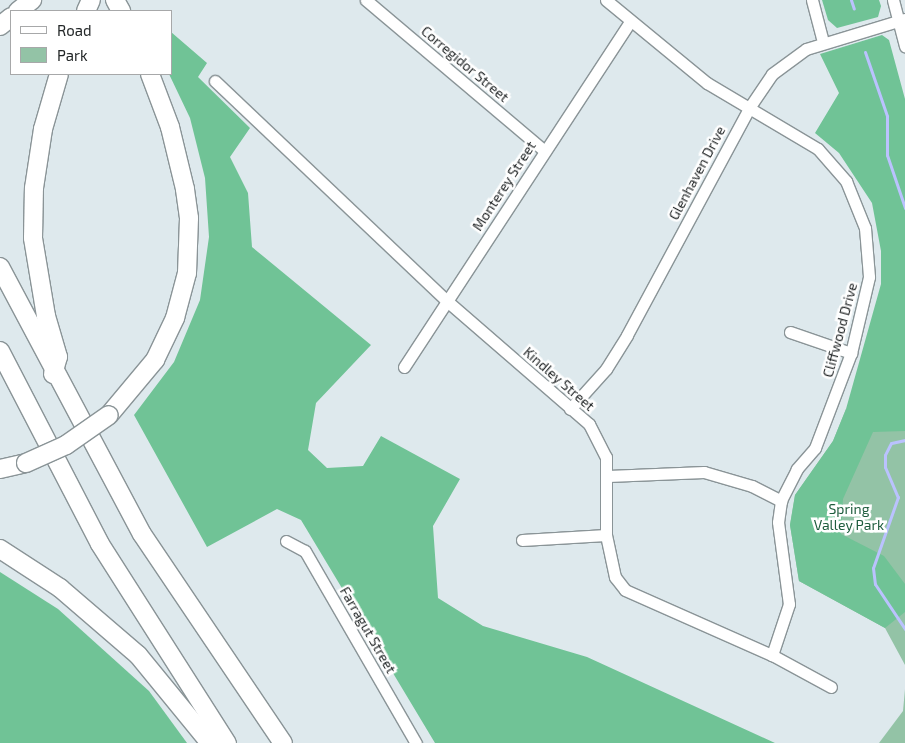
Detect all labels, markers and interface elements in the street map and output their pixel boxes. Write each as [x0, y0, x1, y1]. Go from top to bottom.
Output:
legend [10, 10, 172, 75]
text: Road [57, 21, 92, 39]
street label: Corregidor Street [418, 22, 512, 106]
text: Park [57, 46, 88, 64]
street label: Glenhaven Drive [665, 123, 729, 223]
street label: Monterey Street [469, 138, 539, 234]
street label: Cliffwood Drive [819, 281, 861, 379]
street label: Kindley Street [520, 343, 598, 415]
park label: Spring Valley Park [814, 501, 884, 534]
street label: Farragut Street [336, 584, 400, 676]

